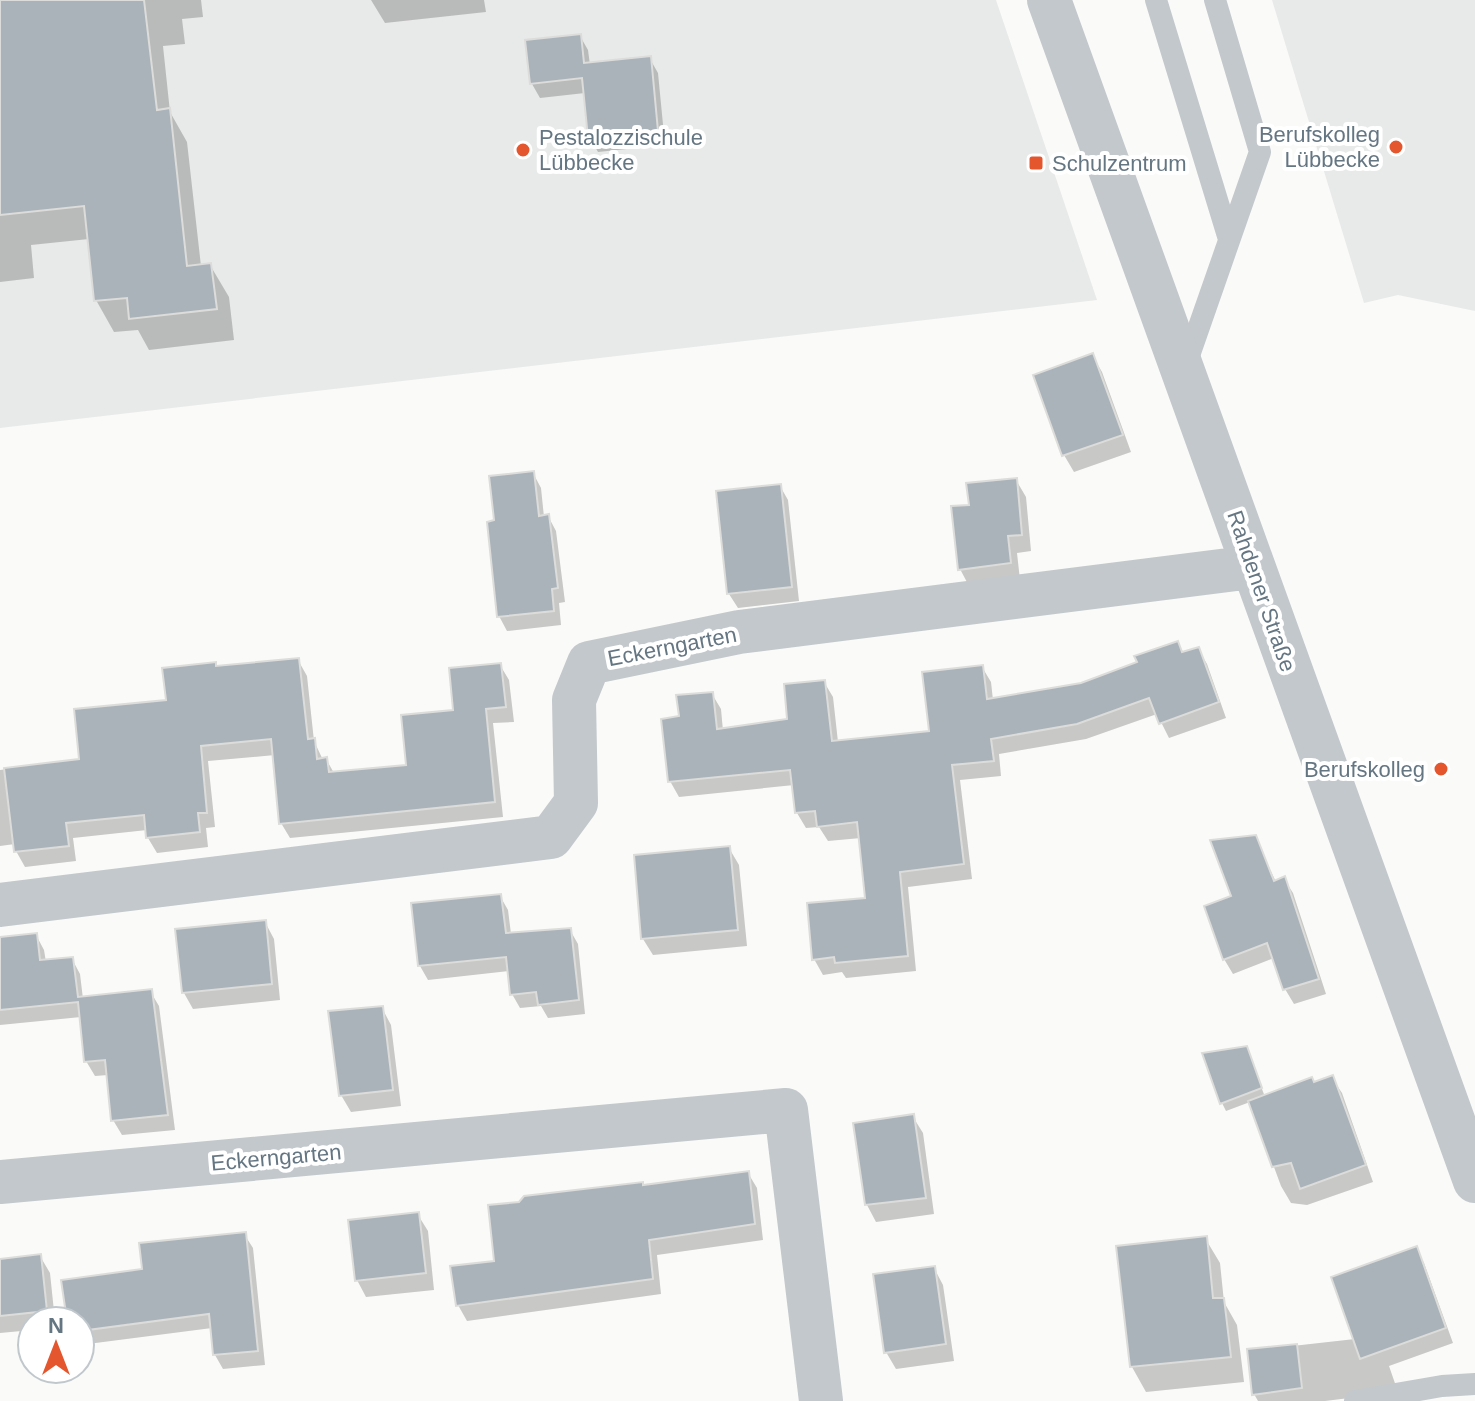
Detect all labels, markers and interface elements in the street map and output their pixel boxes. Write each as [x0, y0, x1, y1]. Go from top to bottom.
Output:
place label: Berufskolleg Lübbecke [1259, 122, 1380, 172]
place label: Pestalozzischule Lübbecke [539, 125, 703, 175]
marker: Berufskolleg Lübbecke [1387, 138, 1405, 156]
marker: Pestalozzischule Lübbecke [514, 141, 532, 159]
place label: Schulzentrum [1052, 151, 1187, 176]
marker: Schulzentrum [1027, 154, 1045, 172]
street label: Rahdener Straße [1222, 507, 1301, 675]
street label: Eckerngarten [605, 622, 739, 671]
place label: Berufskolleg [1304, 757, 1425, 782]
marker: Berufskolleg [1432, 760, 1450, 778]
street label: Eckerngarten [210, 1139, 342, 1176]
north arrow [16, 1305, 96, 1385]
text: N [48, 1313, 64, 1338]

